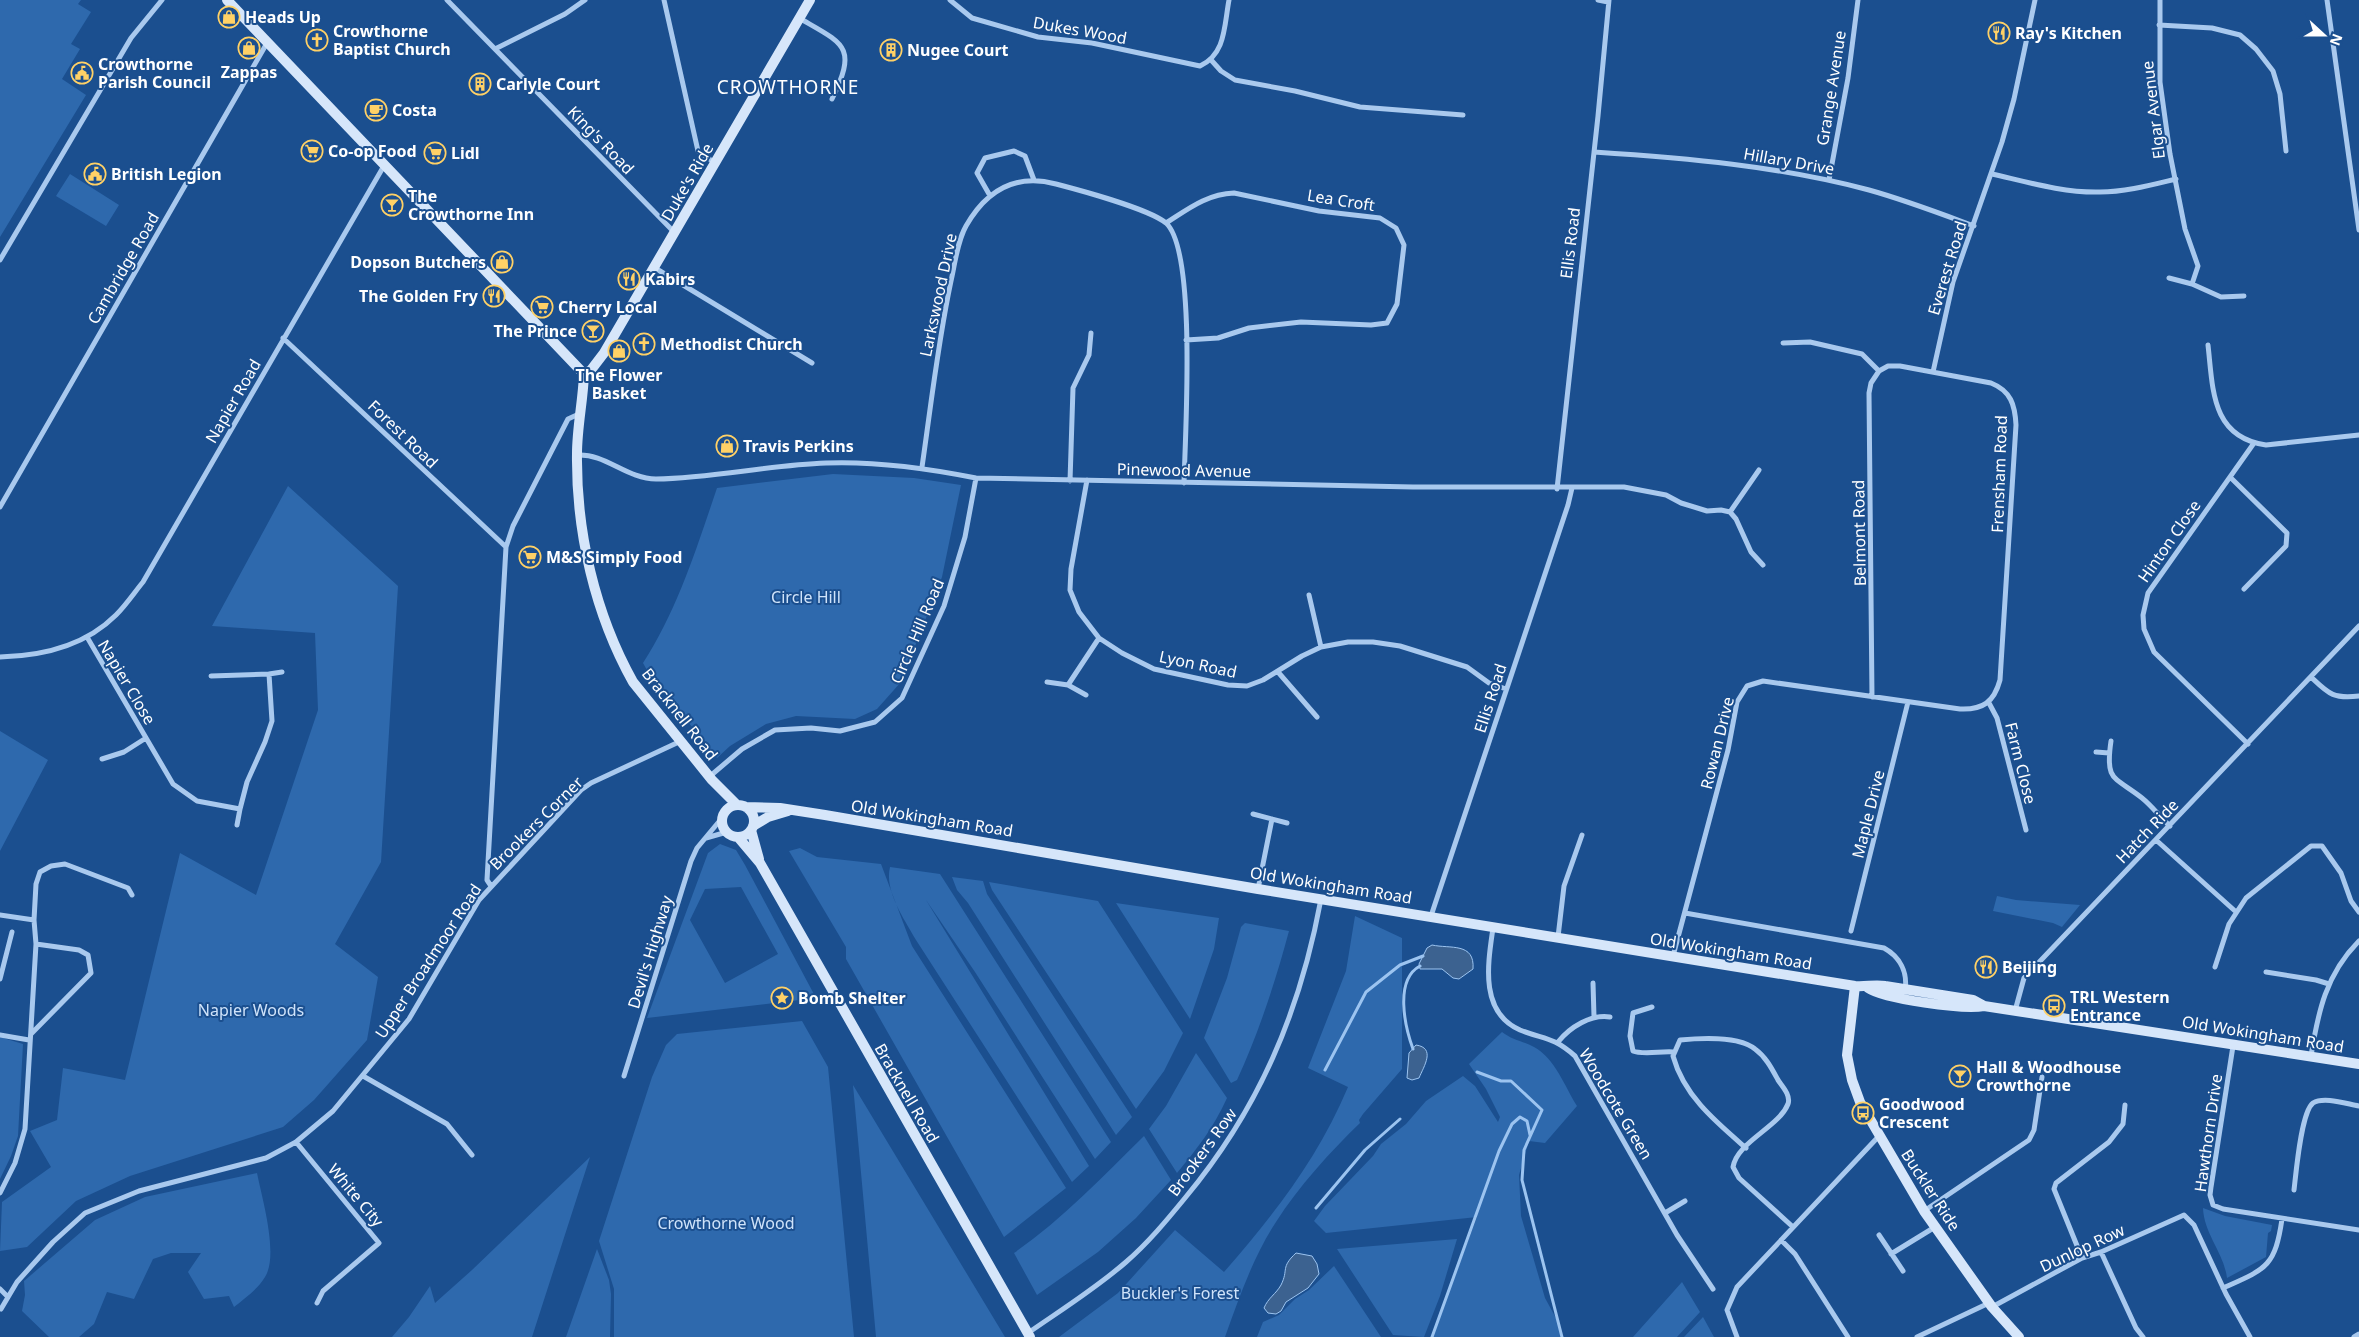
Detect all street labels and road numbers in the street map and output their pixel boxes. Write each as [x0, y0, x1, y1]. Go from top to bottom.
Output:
street label: Dukes Wood [1031, 11, 1129, 49]
street label: Grange Avenue [1811, 29, 1851, 147]
street label: Elgar Avenue [2136, 60, 2170, 160]
street label: King's Road [563, 101, 639, 179]
street label: Duke's Ride [656, 139, 718, 225]
street label: Hillary Drive [1742, 142, 1836, 180]
street label: Lea Croft [1306, 184, 1376, 216]
street label: Ellis Road [1555, 206, 1585, 280]
street label: Cambridge Road [82, 208, 164, 328]
street label: Everest Road [1922, 218, 1972, 318]
street label: Larkswood Drive [914, 231, 962, 359]
street label: Napier Road [200, 355, 266, 447]
street label: Forest Road [363, 395, 443, 473]
street label: Frensham Road [1986, 415, 2012, 533]
street label: Pinewood Avenue [1117, 458, 1251, 482]
street label: Belmont Road [1847, 480, 1871, 586]
street label: Hinton Close [2132, 495, 2206, 587]
street label: Circle Hill Road [885, 575, 949, 687]
street label: Napier Close [93, 635, 161, 729]
street label: Lyon Road [1157, 645, 1239, 683]
street label: Ellis Road [1468, 661, 1512, 735]
street label: Bracknell Road [637, 663, 723, 765]
street label: Rowan Drive [1695, 694, 1739, 792]
street label: Farm Close [2000, 720, 2042, 806]
street label: Maple Drive [1846, 768, 1890, 860]
street label: Brookers Corner [484, 771, 588, 875]
street label: Old Wokingham Road [849, 794, 1015, 842]
street label: Hatch Ride [2111, 794, 2183, 868]
street label: Old Wokingham Road [1248, 861, 1414, 909]
street label: Upper Broadmoor Road [370, 880, 486, 1042]
street label: Devil's Highway [622, 892, 678, 1011]
street label: Old Wokingham Road [1648, 927, 1814, 975]
street label: Old Wokingham Road [2180, 1010, 2346, 1058]
street label: Bracknell Road [870, 1039, 944, 1147]
street label: Woodcote Green [1574, 1044, 1658, 1164]
street label: Hawthorn Drive [2189, 1073, 2227, 1193]
street label: Brookers Row [1163, 1103, 1242, 1201]
street label: Buckler Ride [1896, 1145, 1966, 1235]
street label: White City [323, 1159, 389, 1232]
street label: Dunlop Row [2036, 1219, 2128, 1277]

